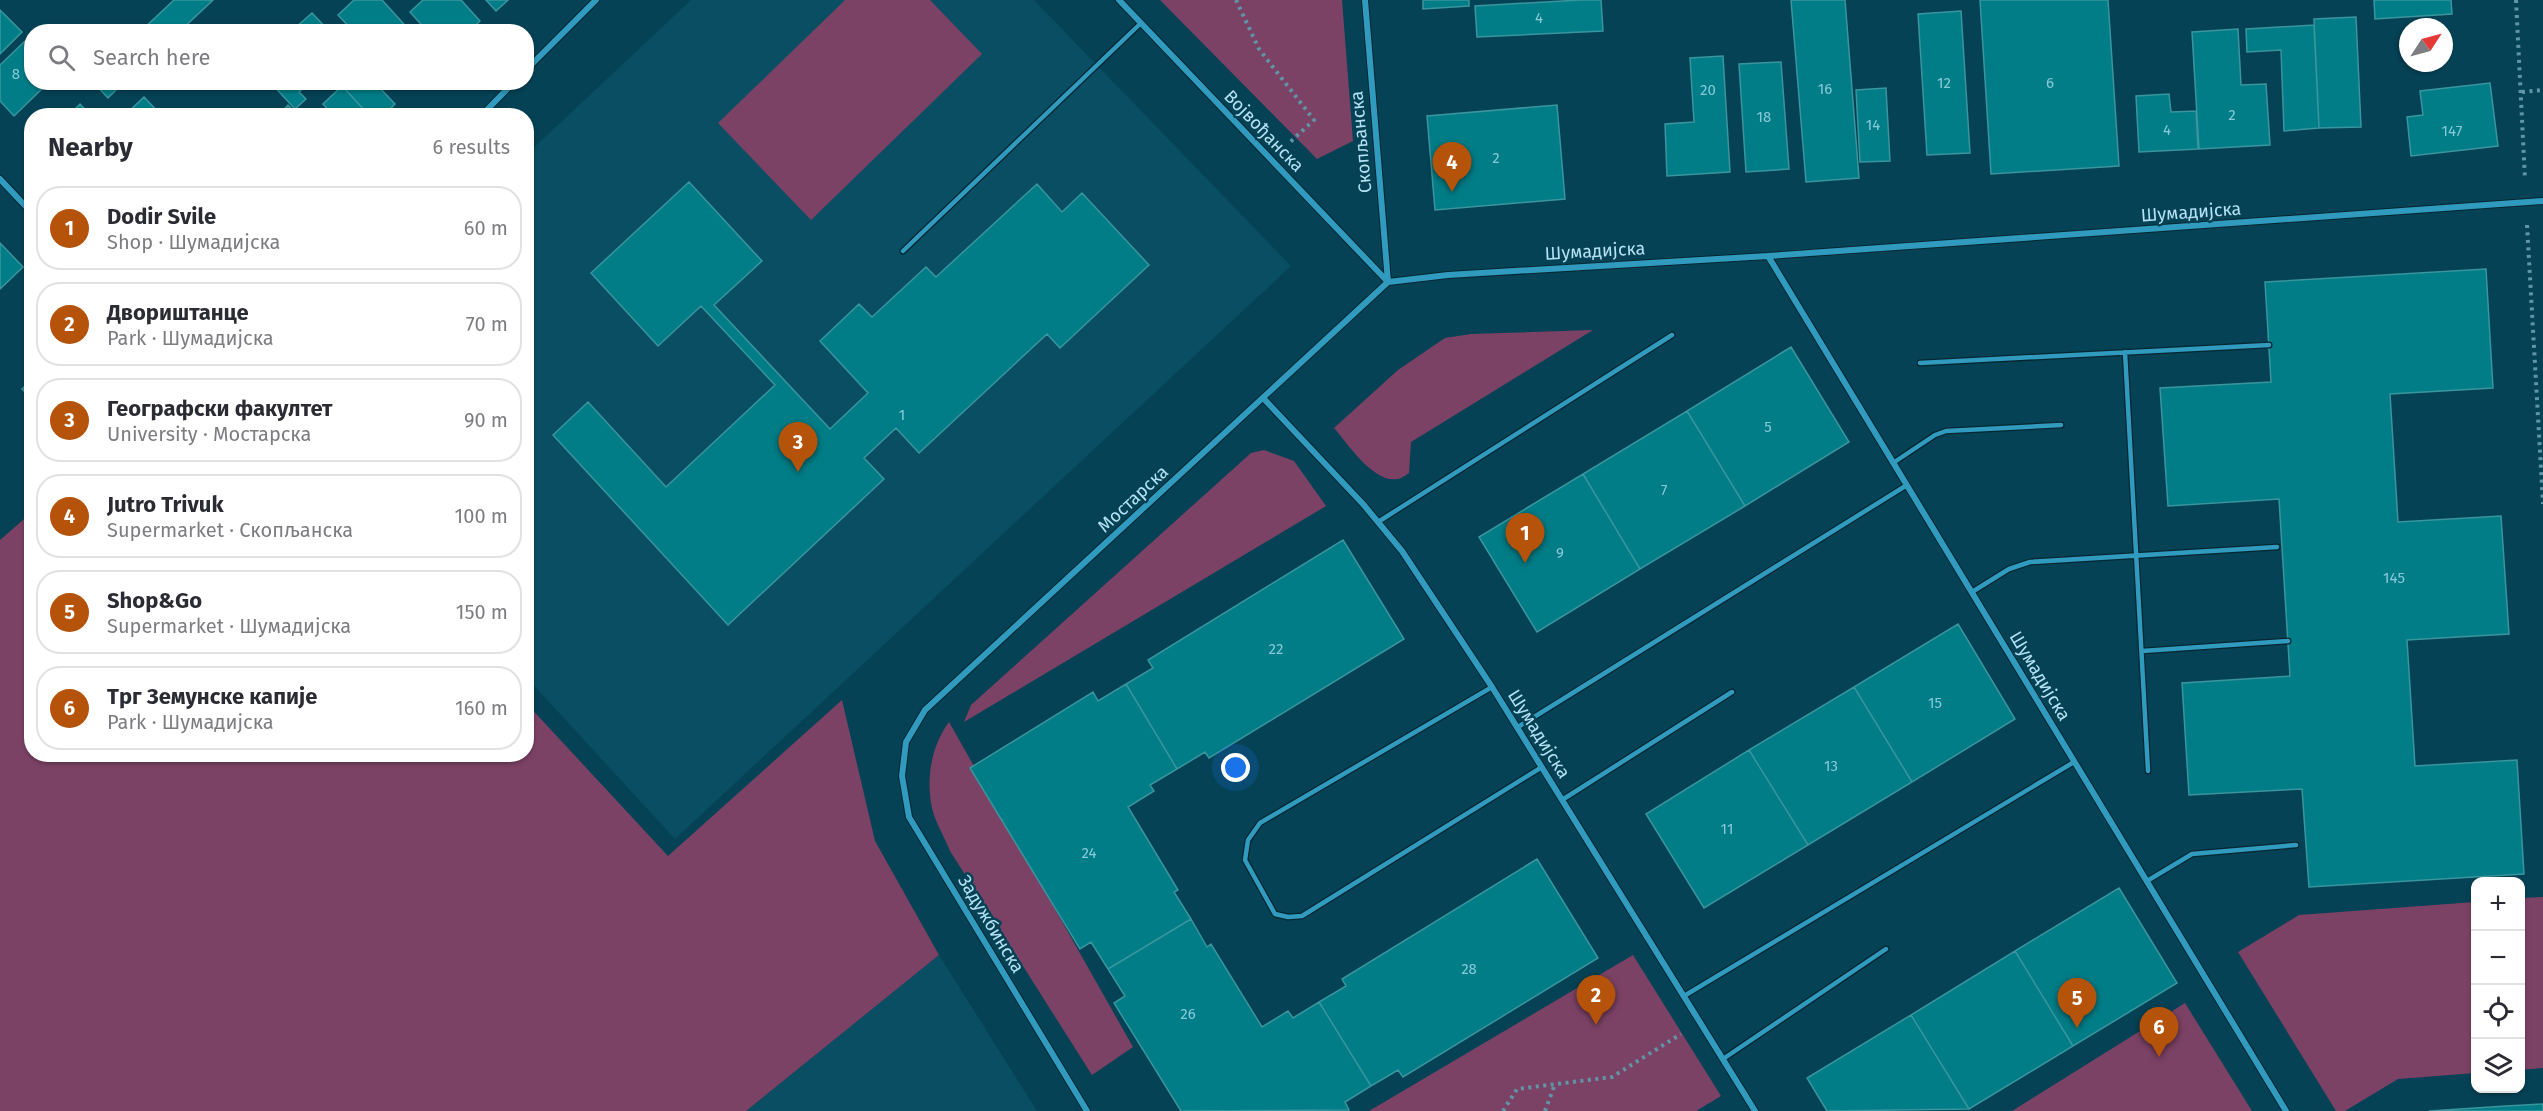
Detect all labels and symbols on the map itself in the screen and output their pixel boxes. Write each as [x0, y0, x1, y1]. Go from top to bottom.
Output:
house number: 4 [1535, 9, 1543, 27]
north arrow [2399, 18, 2453, 72]
house number: 8 [12, 65, 20, 83]
house number: 12 [1937, 74, 1951, 92]
house number: 6 [2046, 74, 2054, 92]
house number: 16 [1818, 80, 1832, 98]
house number: 20 [1700, 81, 1716, 99]
street label: Војвођанска [1219, 85, 1309, 177]
street label: Скопљанска [1346, 90, 1376, 194]
house number: 2 [2228, 106, 2236, 124]
house number: 18 [1757, 108, 1771, 126]
house number: 14 [1866, 116, 1880, 134]
house number: 4 [2163, 121, 2171, 139]
house number: 147 [2442, 122, 2463, 140]
pin: 4 [1432, 142, 1472, 192]
house number: 2 [1492, 149, 1500, 167]
street label: Шумадијска [2140, 198, 2242, 226]
street label: Шумадијска [1544, 237, 1646, 265]
house number: 1 [899, 406, 905, 424]
house number: 5 [1764, 418, 1772, 436]
pin: 3 [778, 422, 818, 472]
street label: Мостарска [1093, 461, 1173, 537]
house number: 7 [1661, 481, 1668, 499]
pin: 1 [1506, 514, 1544, 563]
house number: 9 [1556, 544, 1564, 562]
house number: 145 [2383, 569, 2405, 587]
street label: Шумадијска [2005, 627, 2075, 725]
house number: 22 [1269, 640, 1283, 658]
street label: Шумадијска [1503, 685, 1575, 783]
house number: 15 [1928, 694, 1942, 712]
your location [1221, 753, 1250, 782]
house number: 13 [1824, 757, 1838, 775]
house number: 11 [1721, 820, 1733, 838]
house number: 24 [1081, 844, 1097, 862]
street label: Задужбинска [953, 871, 1029, 977]
house number: 28 [1461, 960, 1477, 978]
pin: 2 [1576, 976, 1616, 1025]
pin: 5 [2058, 978, 2096, 1028]
house number: 26 [1180, 1005, 1196, 1023]
pin: 6 [2140, 1008, 2178, 1057]

